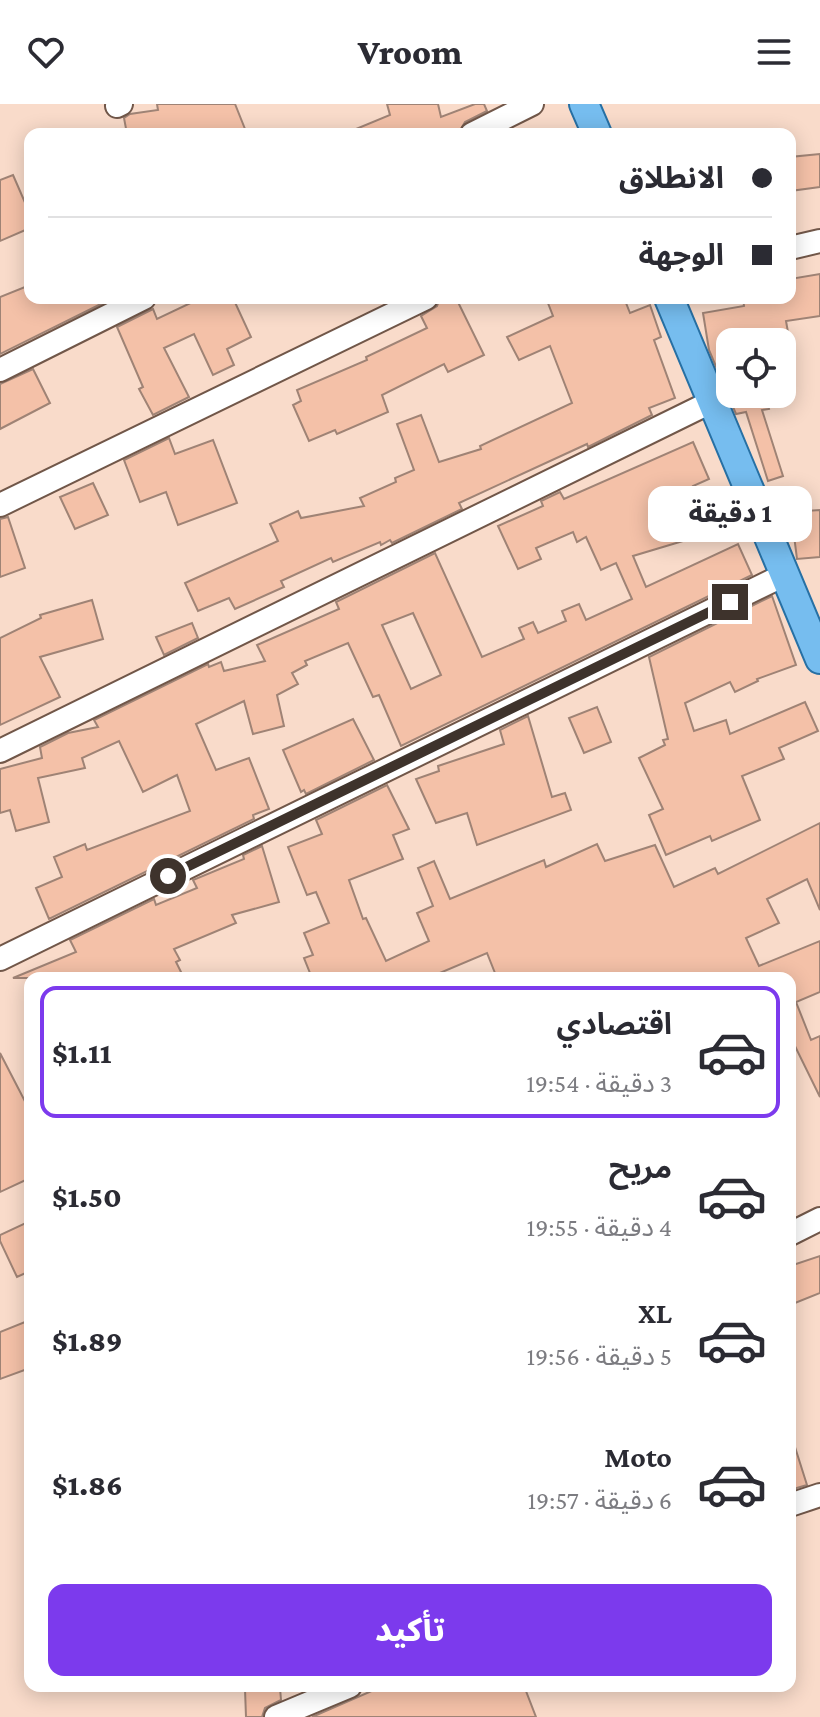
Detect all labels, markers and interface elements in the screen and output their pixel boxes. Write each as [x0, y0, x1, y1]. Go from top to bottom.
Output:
icon: heart [24, 30, 68, 74]
icon: menu [752, 30, 796, 74]
text: Vroom [358, 32, 462, 72]
text: الانطلاق [619, 161, 724, 194]
text: الوجهة [639, 238, 724, 271]
map controls [716, 328, 796, 408]
button: locate [716, 328, 796, 408]
callout: 1 دقيقة [648, 486, 812, 542]
text: 1 دقيقة [688, 499, 772, 528]
route end [712, 584, 748, 620]
route start [150, 858, 186, 894]
text: اقتصادي [557, 1007, 672, 1040]
icon: car [696, 1016, 768, 1088]
text: $1.11 [52, 1036, 112, 1069]
text: 3 دقيقة · 19:54 [526, 1069, 672, 1098]
text: مريح [609, 1151, 672, 1184]
icon: car [696, 1160, 768, 1232]
text: $1.50 [52, 1180, 122, 1213]
text: 4 دقيقة · 19:55 [527, 1213, 672, 1242]
text: XL [638, 1296, 672, 1329]
icon: car [696, 1304, 768, 1376]
text: $1.89 [52, 1324, 123, 1357]
text: 5 دقيقة · 19:56 [526, 1342, 672, 1371]
text: Moto [604, 1440, 672, 1473]
icon: car [696, 1448, 768, 1520]
text: $1.86 [52, 1468, 123, 1501]
text: 6 دقيقة · 19:57 [527, 1486, 672, 1515]
button: تأكيد [48, 1584, 772, 1676]

